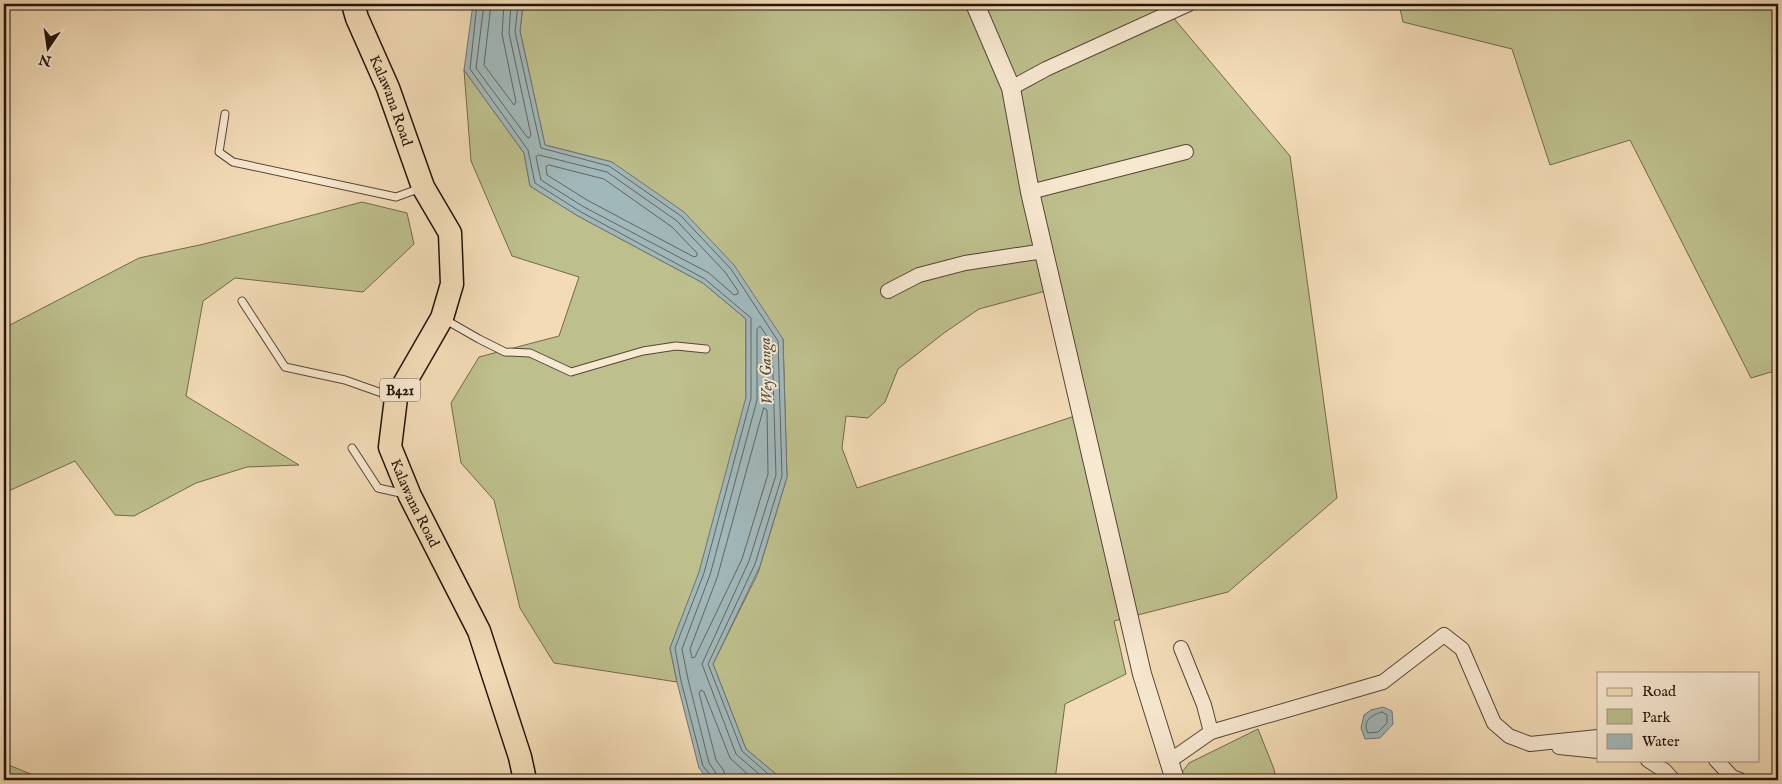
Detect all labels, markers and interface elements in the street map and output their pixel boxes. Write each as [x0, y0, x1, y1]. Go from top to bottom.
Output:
north arrow [22, 22, 72, 72]
text: N [37, 50, 54, 70]
street label: Kalawana Road [365, 52, 417, 150]
water label: Wey Ganga [756, 337, 778, 405]
road number: B421 [380, 378, 420, 402]
street label: Kalawana Road [386, 456, 444, 552]
legend [1597, 672, 1760, 762]
text: Road [1642, 682, 1677, 701]
text: Park [1642, 708, 1672, 727]
text: Water [1642, 732, 1680, 751]

